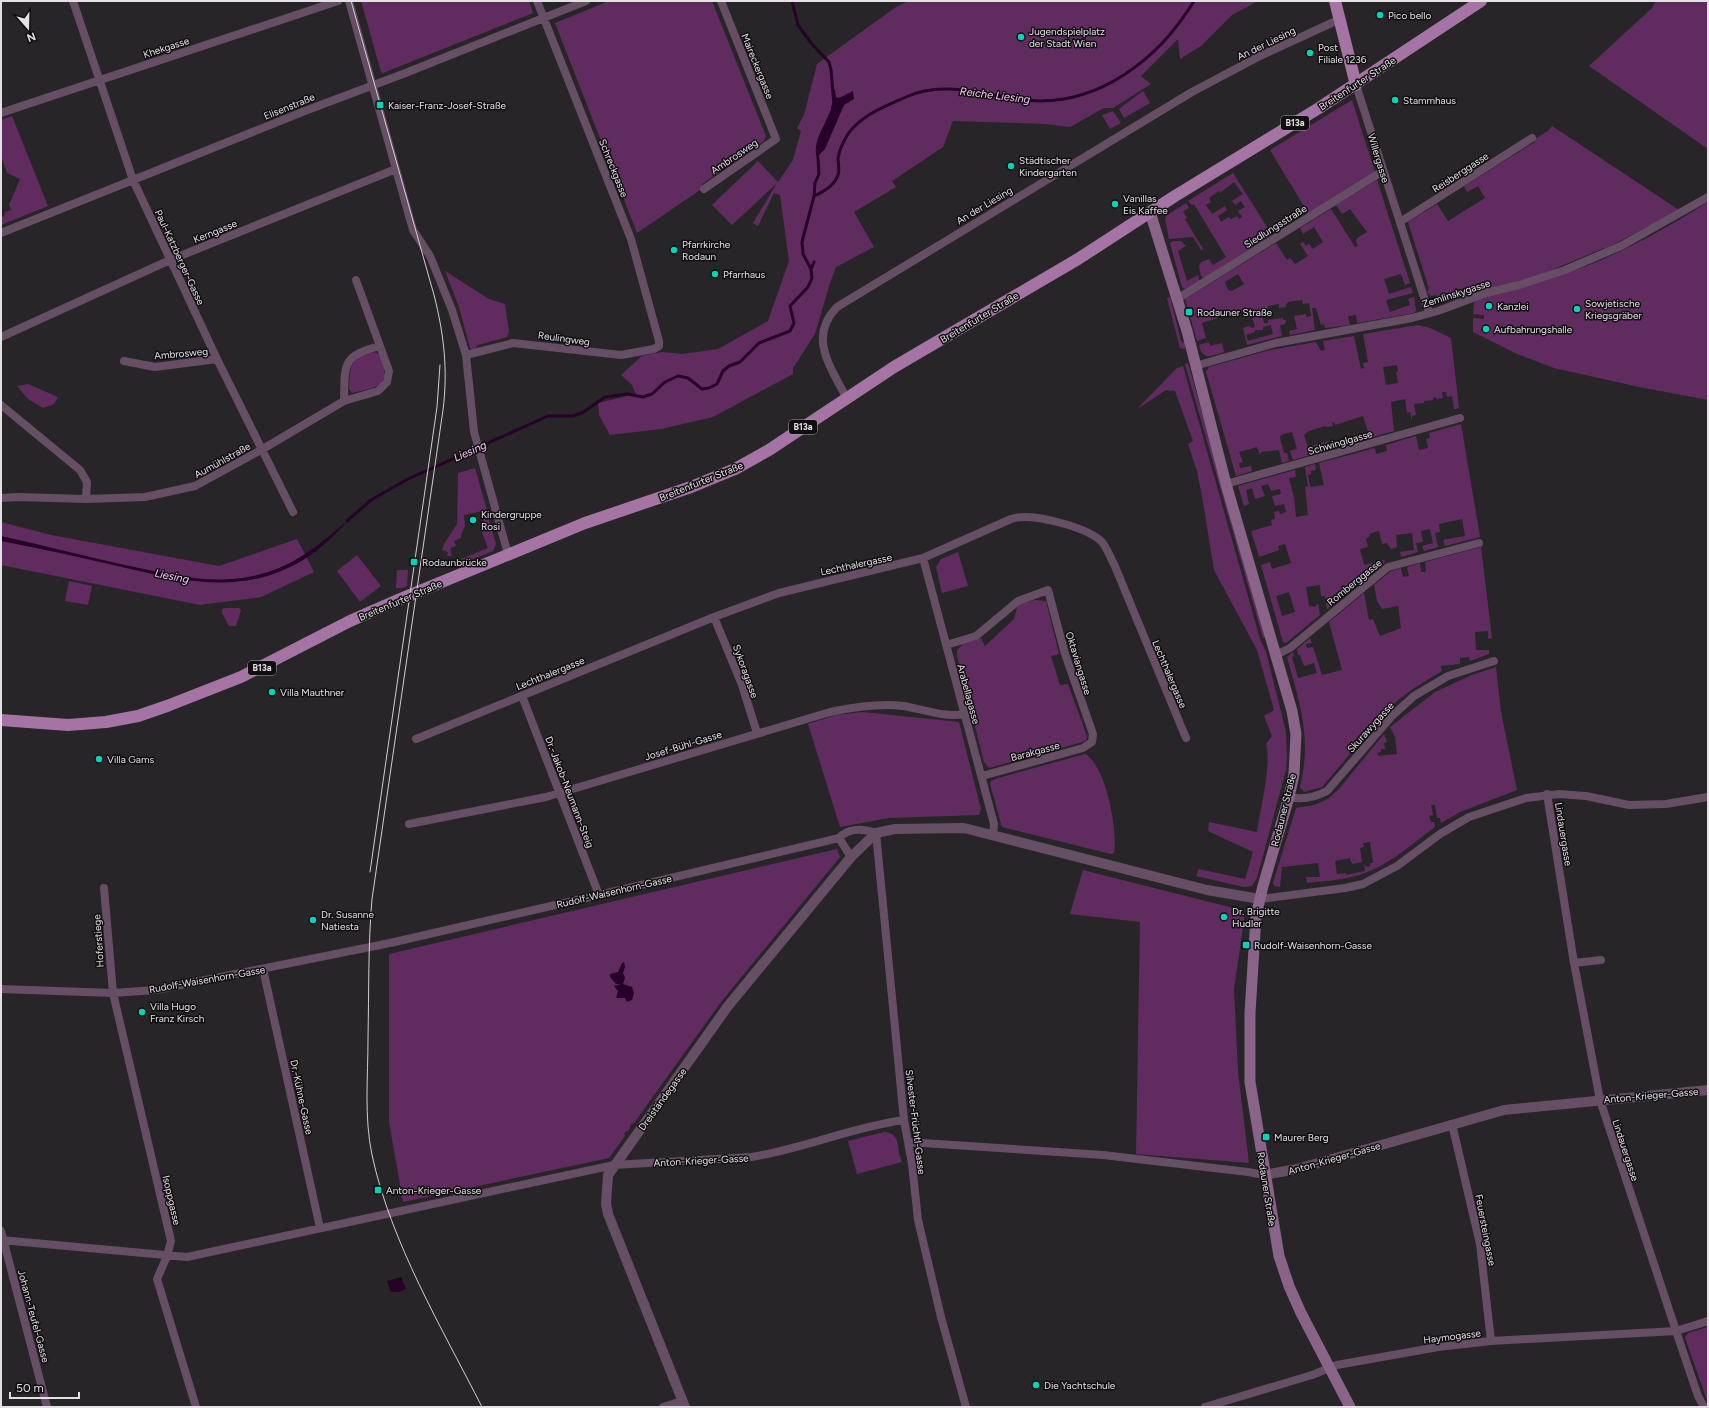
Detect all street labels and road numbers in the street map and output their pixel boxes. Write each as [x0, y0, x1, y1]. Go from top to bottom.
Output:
street label: An der Liesing [1235, 24, 1298, 63]
street label: Maireckergasse [738, 32, 777, 101]
street label: Khekgasse [141, 34, 191, 61]
street label: Breitenfurter Straße [1316, 53, 1399, 113]
street label: Elisenstraße [262, 90, 317, 123]
road number: B13a [1281, 116, 1309, 130]
street label: Willergasse [1365, 132, 1392, 185]
street label: Ambrosweg [708, 136, 760, 177]
street label: Schreckgasse [596, 137, 631, 200]
street label: Reisberggasse [1429, 149, 1492, 196]
street label: An der Liesing [954, 183, 1015, 227]
street label: Siedlungsstraße [1241, 202, 1310, 251]
street label: Paul-Katzberger-Gasse [152, 208, 208, 307]
street label: Kerngasse [191, 217, 240, 246]
street label: Zemlinskygasse [1420, 276, 1492, 311]
street label: Breitenfurter Straße [938, 289, 1021, 346]
street label: Reulingweg [537, 328, 591, 349]
street label: Ambrosweg [154, 345, 209, 362]
road number: B13a [789, 420, 817, 434]
street label: Schwinglgasse [1306, 427, 1374, 458]
street label: Aumühlstraße [192, 439, 253, 481]
street label: Breitenfurter Straße [657, 459, 746, 504]
street label: Lechthalergasse [819, 550, 894, 578]
street label: Romberggasse [1324, 556, 1385, 608]
street label: Breitenfurter Straße [357, 577, 444, 624]
street label: Oktaviangasse [1063, 630, 1094, 697]
street label: Lechthalergasse [1149, 638, 1190, 711]
street label: Sykoragasse [730, 643, 761, 700]
street label: Lechthalergasse [514, 654, 587, 693]
road number: B13a [248, 661, 276, 675]
street label: Arabellagasse [954, 663, 983, 726]
street label: Skurawygasse [1344, 699, 1397, 755]
street label: Josef-Bühl-Gasse [643, 727, 724, 763]
street label: Dr.-Jakob-Neumann-Steig [542, 734, 597, 850]
street label: Barakgasse [1009, 739, 1062, 764]
street label: Rodauner Straße [1268, 772, 1299, 848]
street label: Lindauergasse [1552, 801, 1575, 867]
street label: Rudolf-Waisenhorn-Gasse [555, 872, 674, 911]
street label: Hoferstiege [90, 913, 107, 968]
street label: Rudolf-Waisenhorn-Gasse [148, 963, 267, 996]
street label: Dr.-Kühne-Gasse [287, 1058, 316, 1136]
street label: Dreiständegasse [635, 1065, 690, 1133]
street label: Silvester-Früchtl-Gasse [903, 1069, 928, 1176]
street label: Anton-Krieger-Gasse [1603, 1085, 1700, 1106]
street label: Lindauergasse [1609, 1118, 1642, 1183]
street label: Anton-Krieger-Gasse [1287, 1139, 1382, 1178]
street label: Anton-Krieger-Gasse [653, 1151, 749, 1169]
street label: Rodauner Straße [1254, 1151, 1279, 1228]
street label: Isoppgasse [159, 1174, 184, 1227]
street label: Feuersteingasse [1472, 1193, 1499, 1268]
street label: Johann-Teufel-Gasse [15, 1268, 52, 1365]
street label: Haymogasse [1423, 1326, 1482, 1346]

